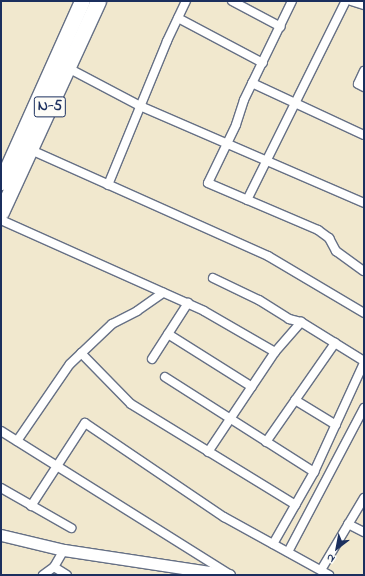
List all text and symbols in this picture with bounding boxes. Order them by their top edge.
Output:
road number: N-5 [33,94,67,120]
north arrow [317,528,357,568]
text: N [323,549,338,567]

